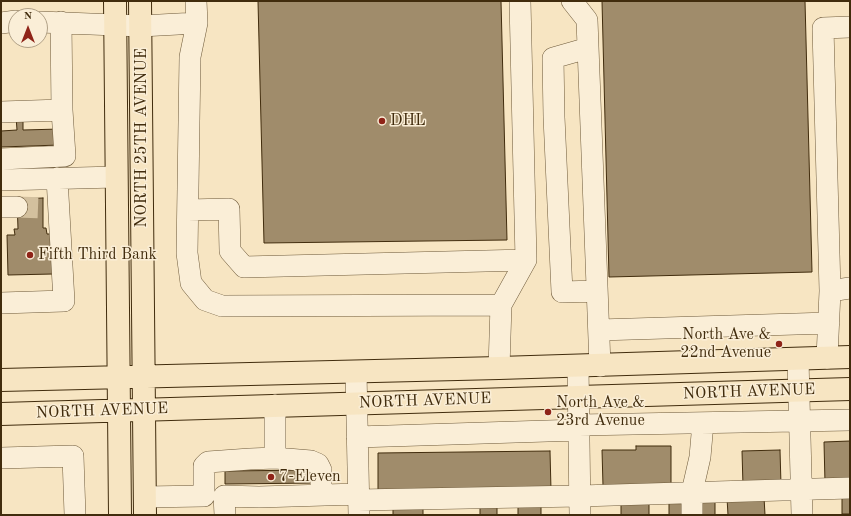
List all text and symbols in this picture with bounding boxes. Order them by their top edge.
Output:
north arrow [8,8,48,48]
text: N [24,11,32,22]
street label: NORTH 25TH AVENUE [132,48,152,228]
place label: DHL [390,111,426,131]
marker: DHL [377,116,387,126]
place label: Fifth Third Bank [38,245,157,265]
marker: Fifth Third Bank [25,250,35,260]
place label: North Ave & 22nd Avenue [680,325,771,363]
marker: North Ave & 22nd Avenue [774,339,784,349]
street label: NORTH AVENUE [683,380,815,404]
street label: NORTH AVENUE [359,389,491,413]
place label: North Ave & 23rd Avenue [556,393,645,431]
street label: NORTH AVENUE [36,399,168,423]
marker: North Ave & 23rd Avenue [543,407,553,417]
place label: 7-Eleven [279,467,341,487]
marker: 7-Eleven [266,472,276,482]

